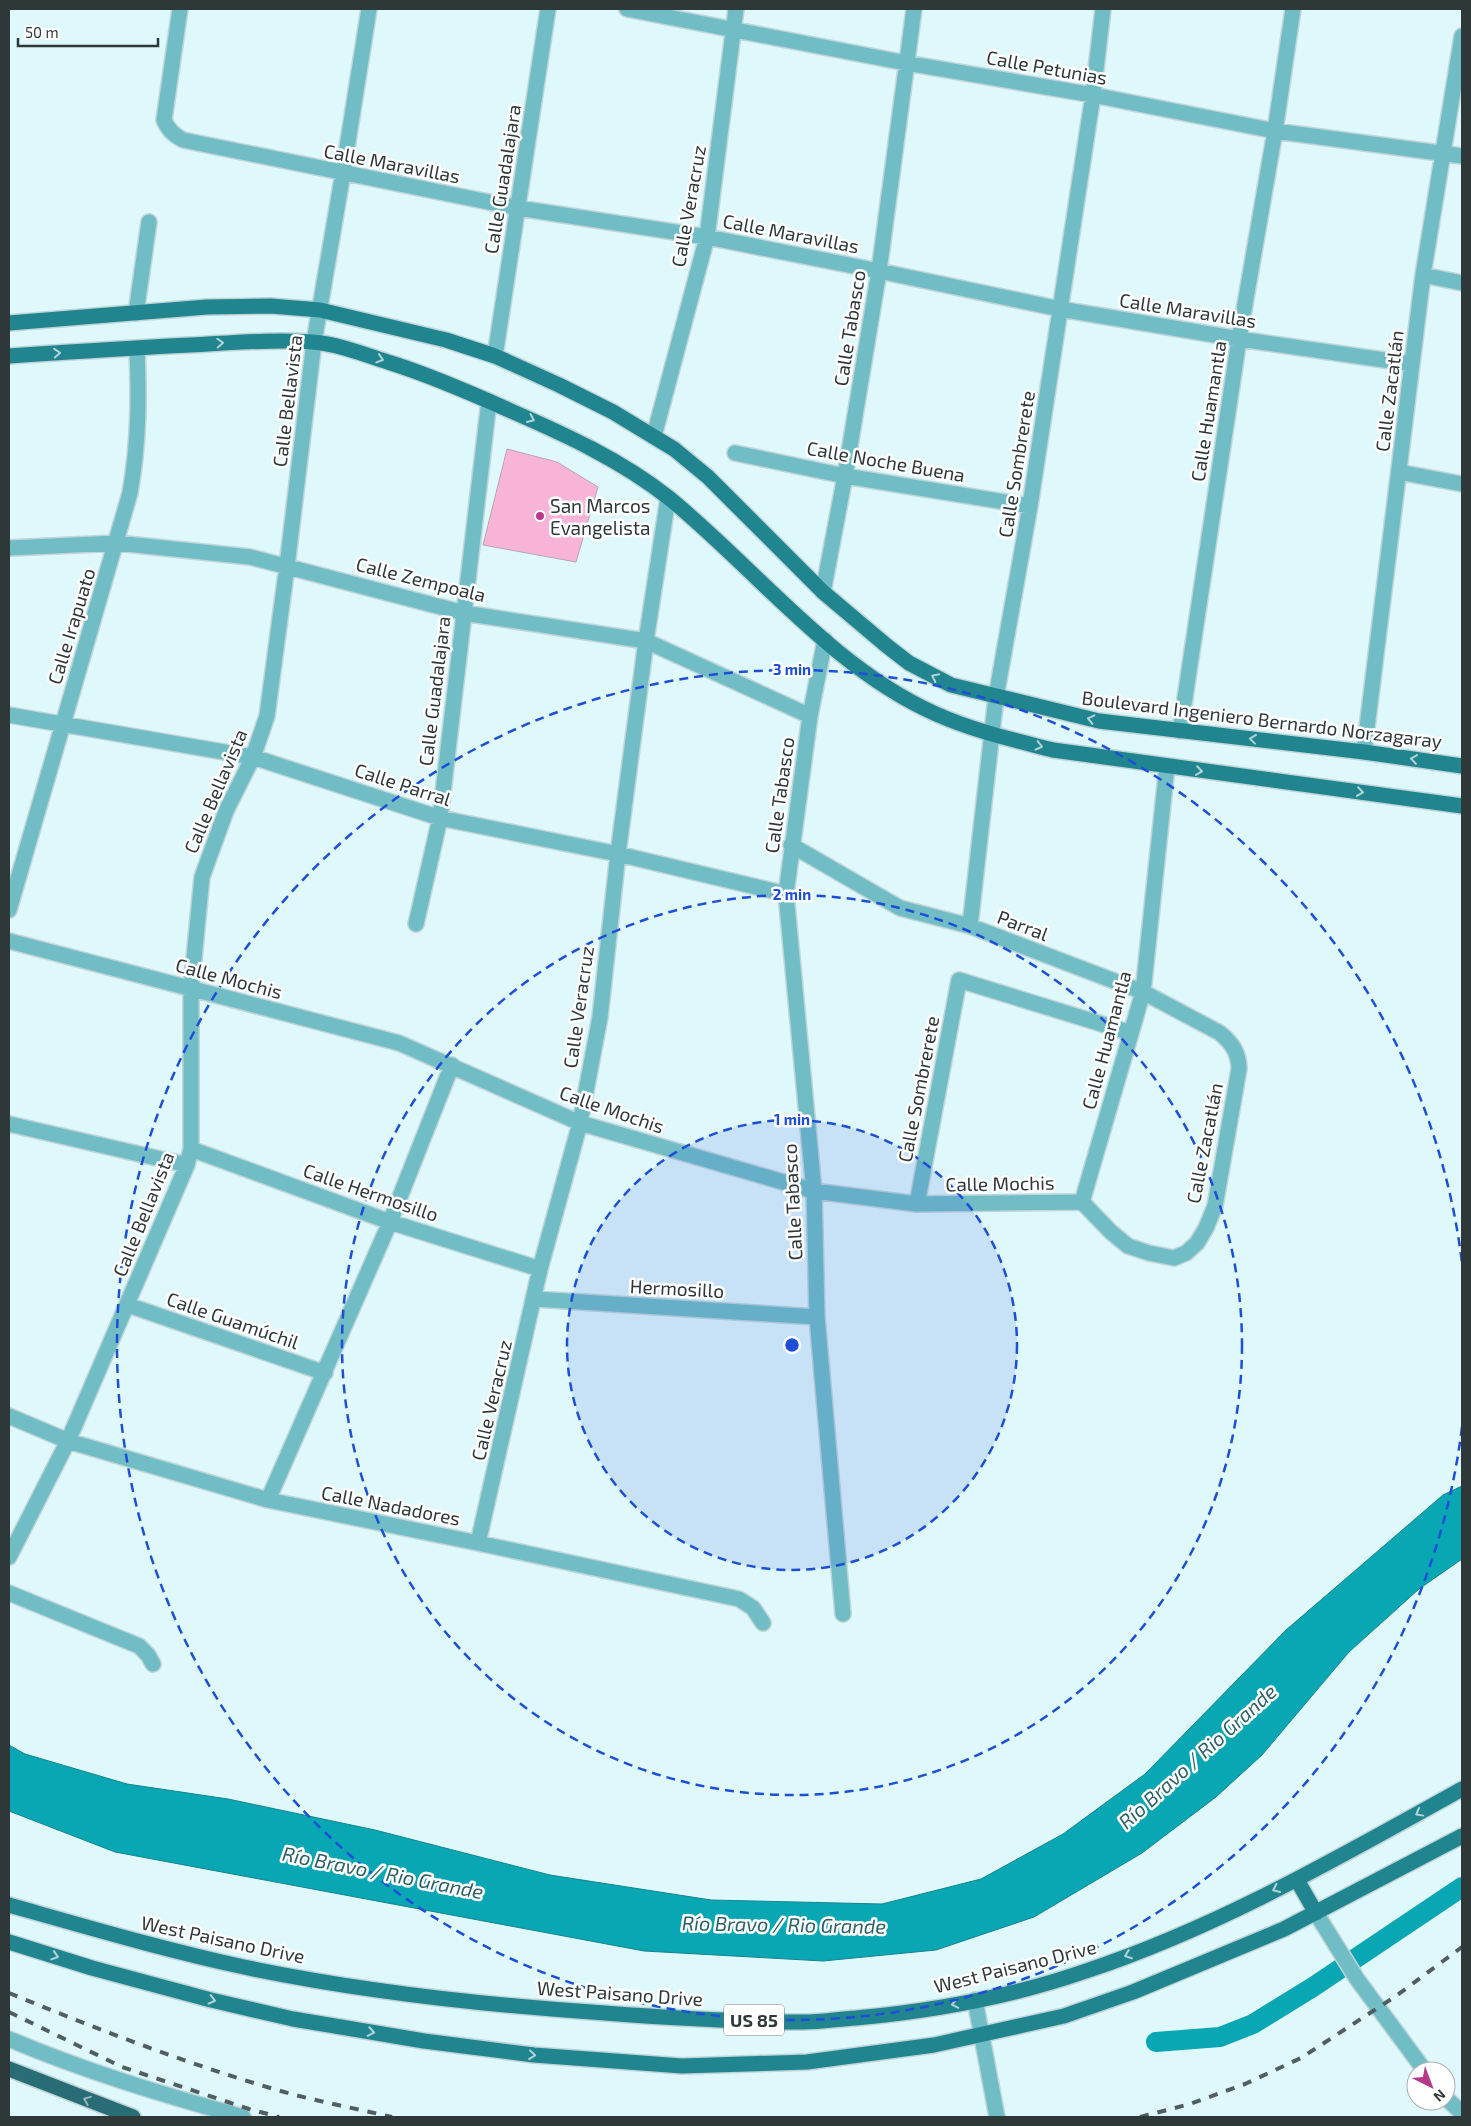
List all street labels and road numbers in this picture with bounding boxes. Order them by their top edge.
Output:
street label: Calle Petunias [985,45,1109,89]
street label: Calle Guadalajara [479,103,525,255]
street label: Calle Maravillas [322,139,462,187]
street label: Calle Veracruz [666,143,710,269]
street label: Calle Maravillas [721,209,861,257]
street label: Calle Tabasco [828,268,870,388]
street label: Calle Maravillas [1118,288,1258,332]
street label: Calle Zacatlán [1370,329,1408,453]
street label: Calle Bellavista [267,334,307,468]
street label: Calle Huamantla [1186,339,1230,483]
street label: Calle Sombrerete [993,389,1039,539]
street label: Calle Noche Buena [805,436,967,486]
street label: Calle Zempoala [354,552,488,606]
street label: Calle Irapuato [42,565,100,687]
street label: Calle Guadalajara [413,615,455,767]
street label: Boulevard Ingeniero Bernardo Norzagaray [1081,685,1443,753]
street label: Calle Bellavista [178,725,252,857]
street label: Calle Tabasco [759,735,799,855]
street label: Calle Parral [352,758,454,810]
street label: Parral [994,905,1052,945]
street label: Calle Veracruz [558,944,598,1070]
street label: Calle Mochis [173,953,285,1003]
street label: Calle Huamantla [1076,968,1136,1112]
street label: Calle Sombrerete [893,1014,943,1164]
street label: Calle Mochis [557,1080,667,1138]
street label: Calle Zacatlán [1181,1081,1227,1205]
street label: Calle Tabasco [777,1143,807,1261]
street label: Calle Bellavista [107,1148,179,1280]
street label: Calle Hermosillo [300,1158,442,1226]
street label: Calle Mochis [945,1171,1055,1195]
street label: Hermosillo [629,1274,725,1302]
street label: Calle Guamúchil [164,1287,302,1354]
street label: Calle Veracruz [466,1337,516,1463]
street label: Calle Nadadores [320,1480,462,1530]
street label: West Paisano Drive [139,1910,307,1968]
street label: West Paisano Drive [931,1935,1099,1997]
street label: West Paisano Drive [536,1976,704,2010]
road number: US 85 [724,2004,784,2036]

